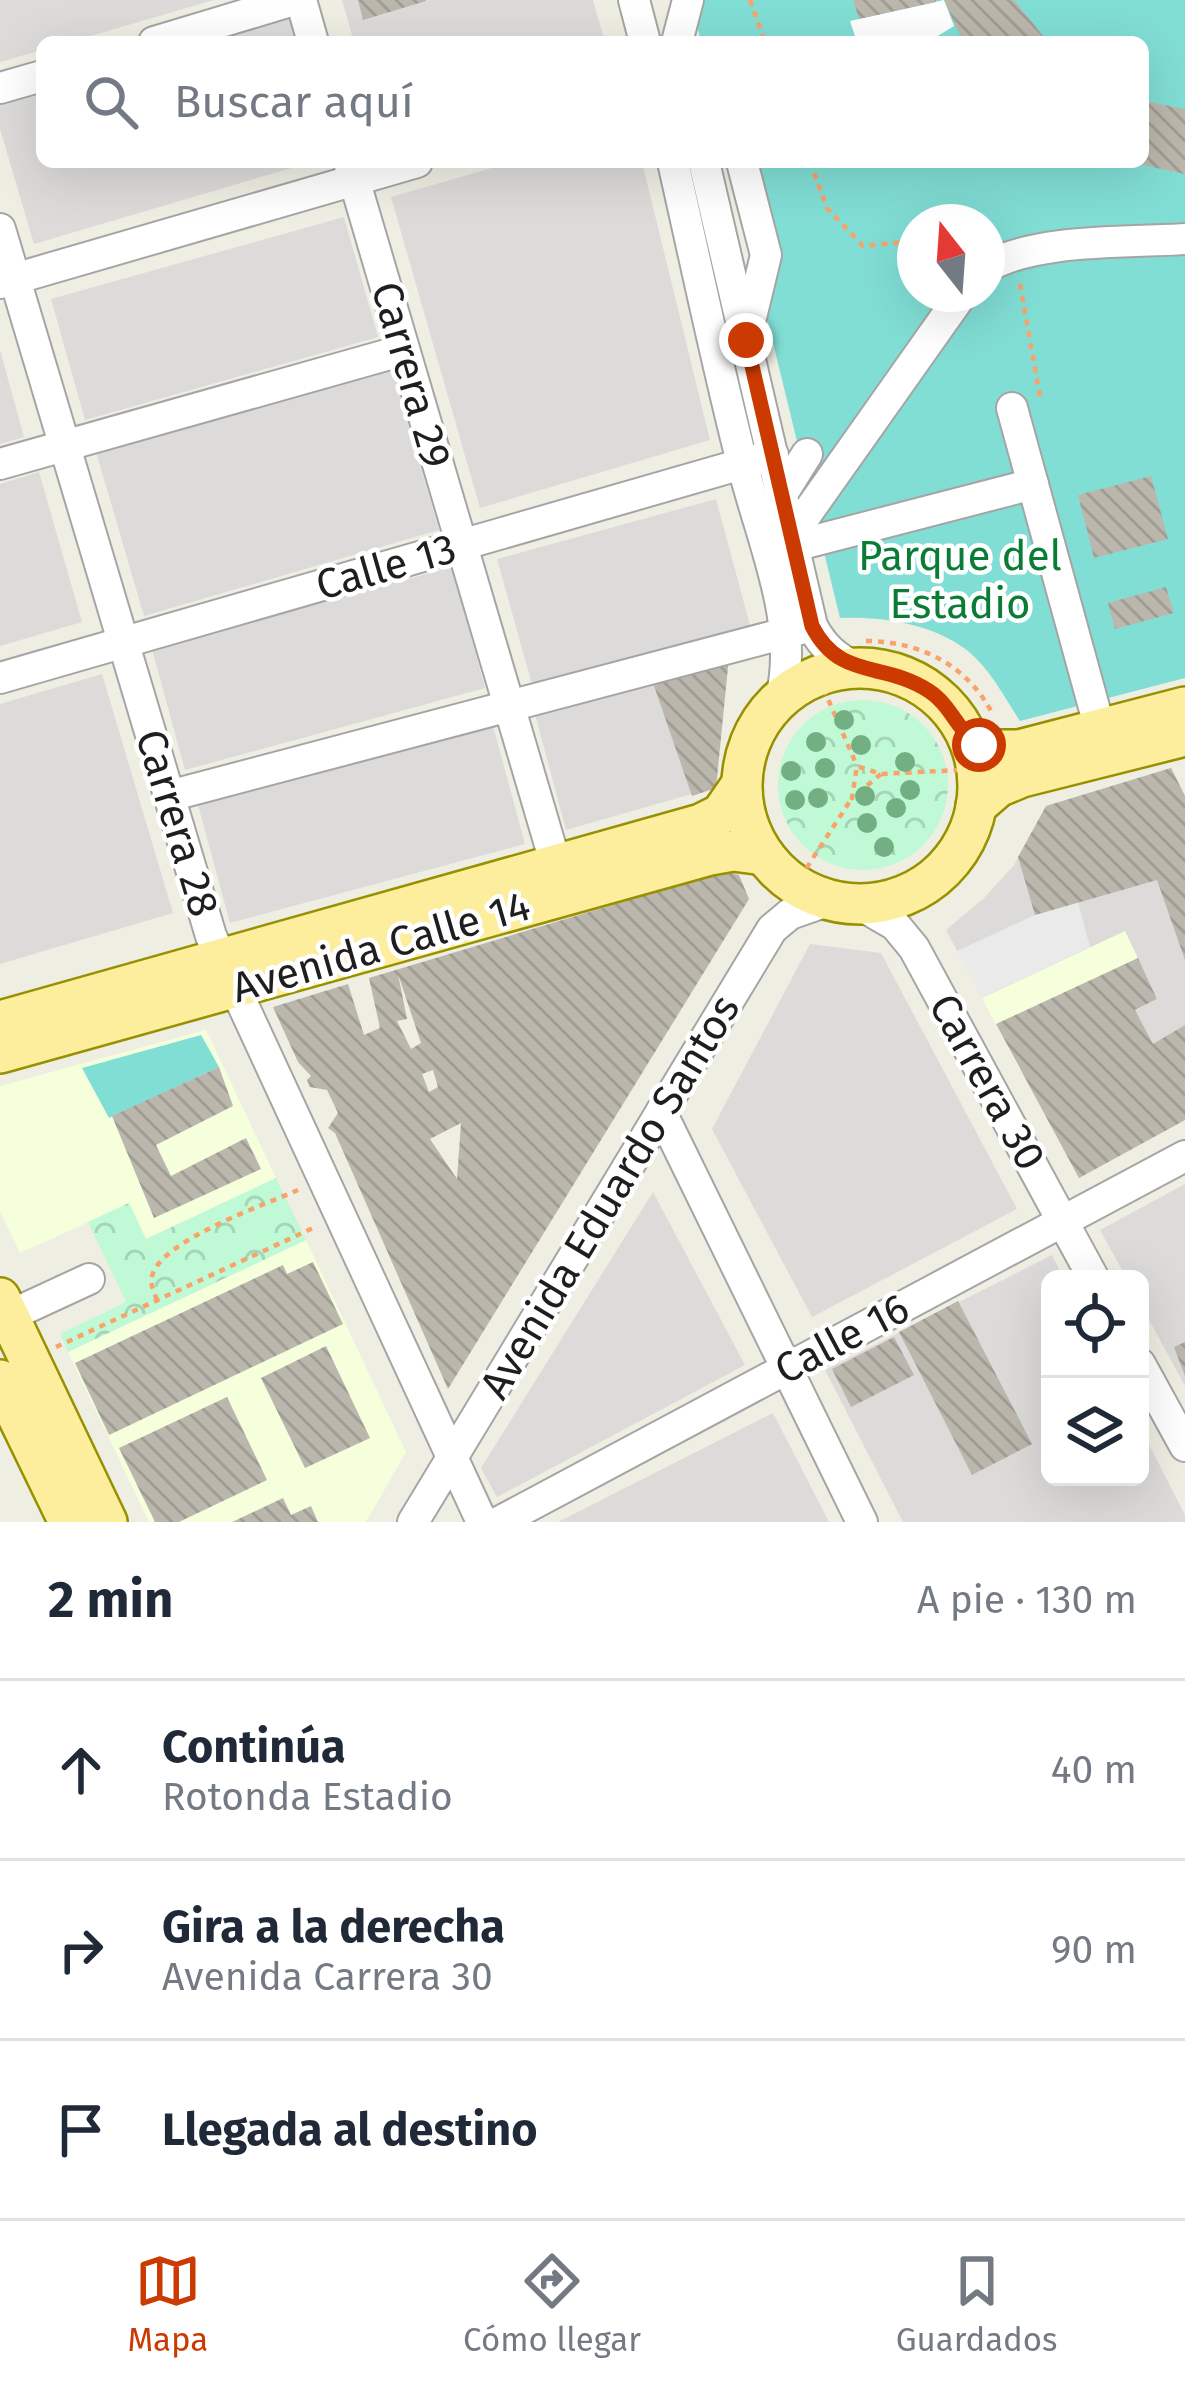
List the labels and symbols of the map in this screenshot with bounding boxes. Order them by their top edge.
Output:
north arrow [897,204,1005,312]
street label: Carrera 29 [361,276,461,474]
route end [719,313,773,367]
street label: Calle 13 [310,523,462,611]
park label: Parque del Estadio [858,531,1062,629]
route start [952,718,1006,772]
street label: Carrera 28 [125,724,229,922]
street label: Avenida Calle 14 [226,881,536,1013]
street label: Carrera 30 [918,985,1056,1179]
street label: Avenida Eduardo Santos [470,986,750,1408]
street label: Calle 16 [766,1283,918,1395]

